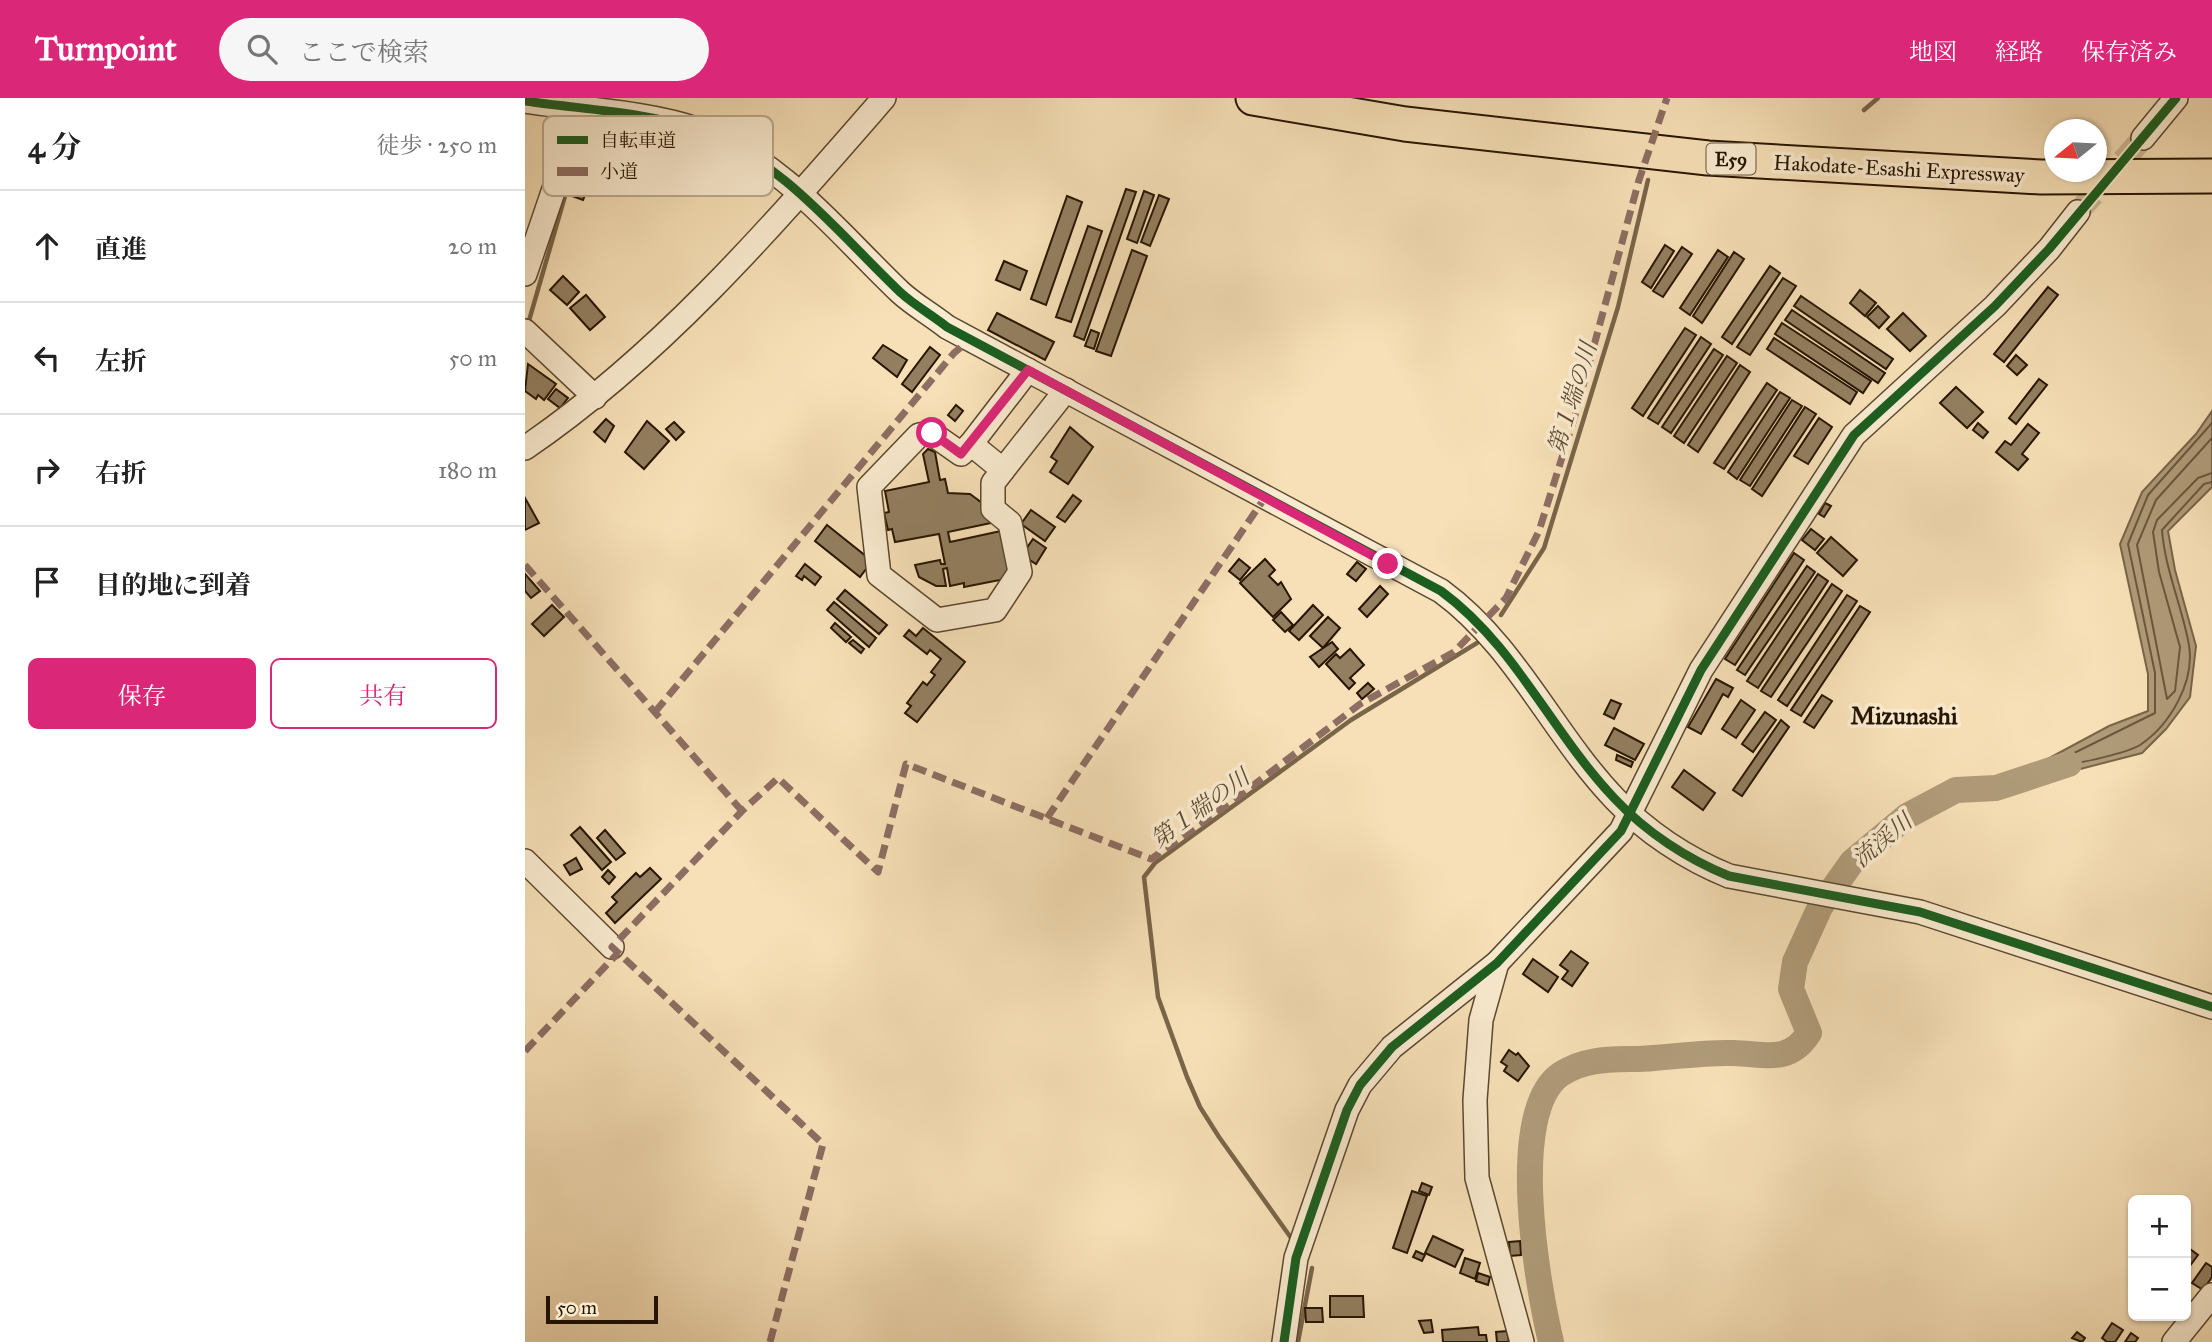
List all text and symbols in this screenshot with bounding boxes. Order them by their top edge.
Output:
search box [219,18,709,81]
text: Turnpoint [35,29,177,69]
icon: search [243,30,281,68]
text: ここで検索 [299,36,429,68]
text: 地図 [1909,37,1957,67]
text: 経路 [1995,37,2043,67]
text: 保存済み [2081,37,2177,67]
legend [543,116,773,196]
north arrow [2044,119,2107,182]
text: 4 分 [28,129,81,165]
text: 自転車道 [600,129,676,152]
text: 徒歩 · 250 m [377,131,497,159]
road number: E59 [1707,143,1755,174]
street label: Hakodate-Esashi Expressway [1773,149,2026,189]
text: 小道 [600,160,638,183]
icon: ahead [28,227,66,265]
text: 20 m [448,232,497,260]
text: 直進 [95,233,147,265]
water label: 第１端の川 [1542,336,1603,457]
icon: left [28,339,66,377]
text: 50 m [449,344,497,372]
text: 左折 [95,345,147,377]
route start [916,417,947,448]
icon: right [28,451,66,489]
text: 180 m [438,456,497,484]
text: 右折 [95,457,147,489]
route end [1372,548,1403,579]
icon: arrive [28,563,66,601]
text: 目的地に到着 [95,569,251,601]
button: 保存 [28,658,256,729]
button: 共有 [270,658,497,729]
district label: Mizunashi [1850,701,1958,731]
water label: 第１端の川 [1145,761,1257,853]
water label: 流渓川 [1847,805,1920,873]
map controls [2128,1195,2191,1321]
button: + [2128,1195,2191,1258]
button: − [2128,1258,2191,1321]
scale bar [546,1293,658,1325]
text: 50 m [557,1296,597,1319]

